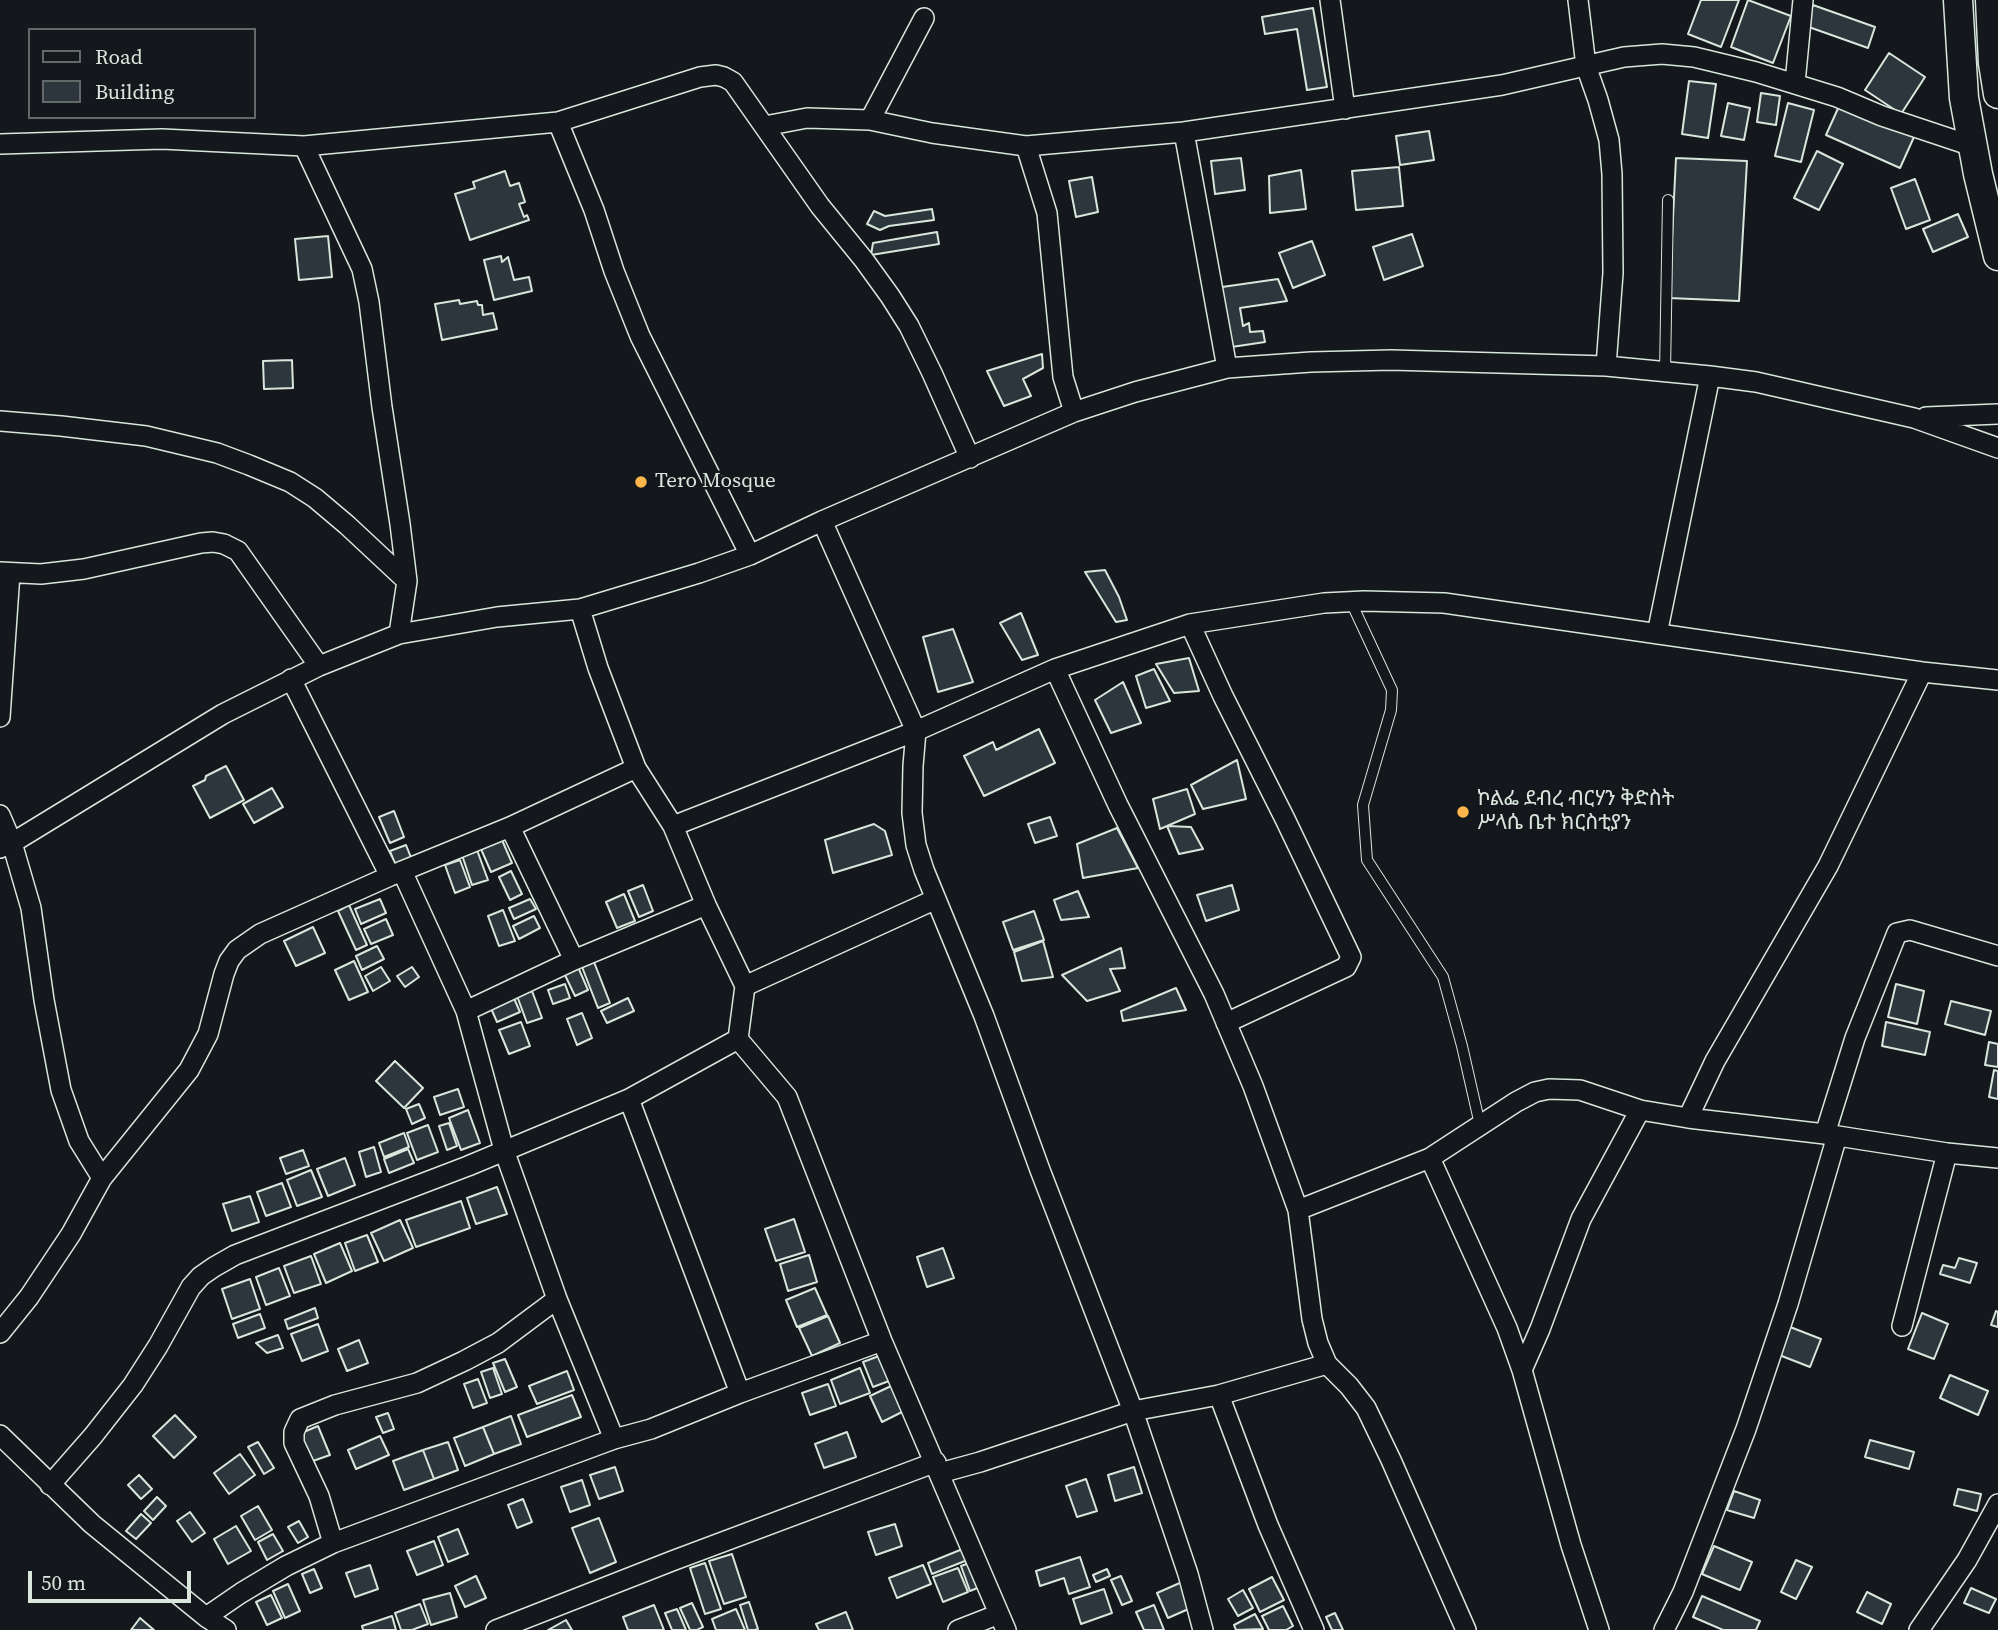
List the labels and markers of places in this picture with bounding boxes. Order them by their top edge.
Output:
place label: Tero Mosque [655,469,776,495]
marker: Tero Mosque [633,474,649,490]
place label: ኮልፌ ደብረ ብርሃን ቅድስት ሥላሴ ቤተ ክርስቲያን [1477,787,1674,837]
marker: ኮልፌ ደብረ ብርሃን ቅድስት ሥላሴ ቤተ ክርስቲያን [1455,804,1471,820]

